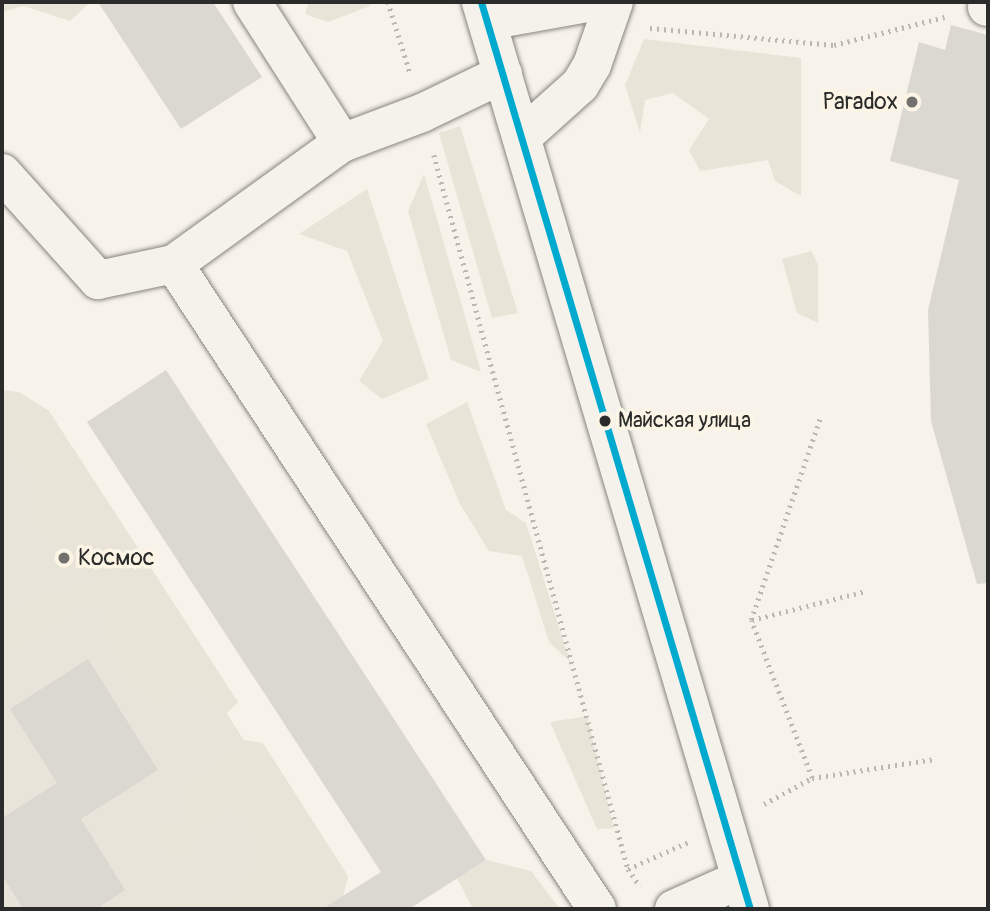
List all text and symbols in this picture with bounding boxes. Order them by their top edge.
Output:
place label: Paradox [822,88,898,116]
marker: Paradox [904,94,920,110]
place label: Майская улица [618,408,751,434]
marker: Майская улица [598,414,612,428]
place label: Космос [78,544,154,572]
marker: Космос [56,550,72,566]

